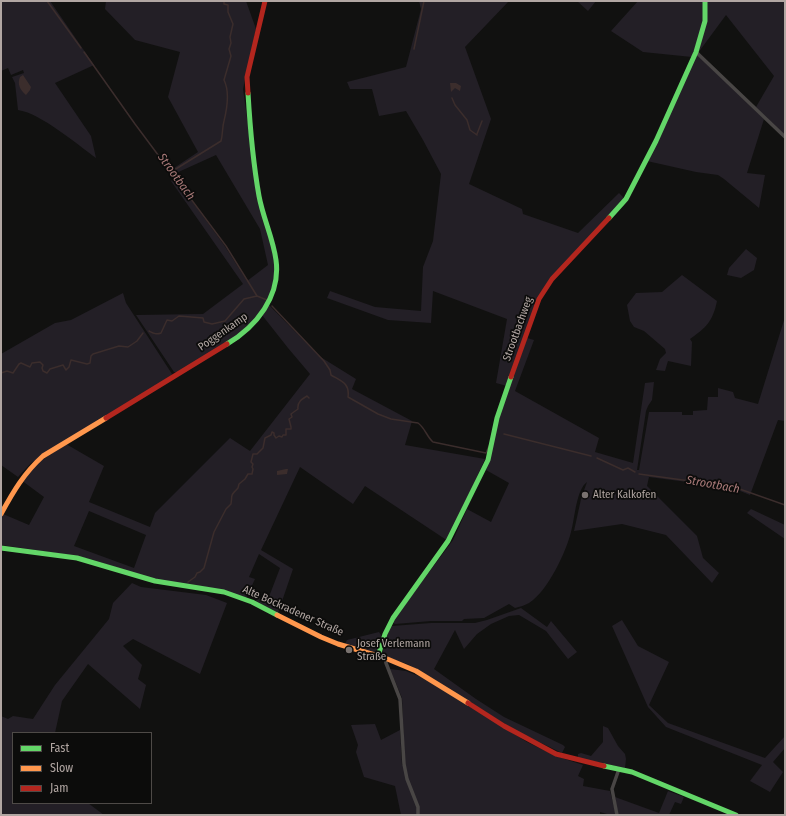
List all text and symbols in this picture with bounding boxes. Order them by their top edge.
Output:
water label: Strootbach [154,151,198,203]
street label: Strootbachweg [500,295,536,363]
street label: Poggenkamp [196,310,250,354]
water label: Strootbach [685,473,741,497]
place label: Alter Kalkofen [593,488,656,502]
marker: Alter Kalkofen [580,490,590,500]
street label: Alte Bockradener Straße [241,583,345,639]
place label: Josef Verlemann Straße [357,637,430,663]
marker: Josef Verlemann Straße [344,645,354,655]
legend [12,732,152,804]
text: Fast [50,741,69,755]
text: Slow [50,761,73,775]
text: Jam [50,781,68,795]

